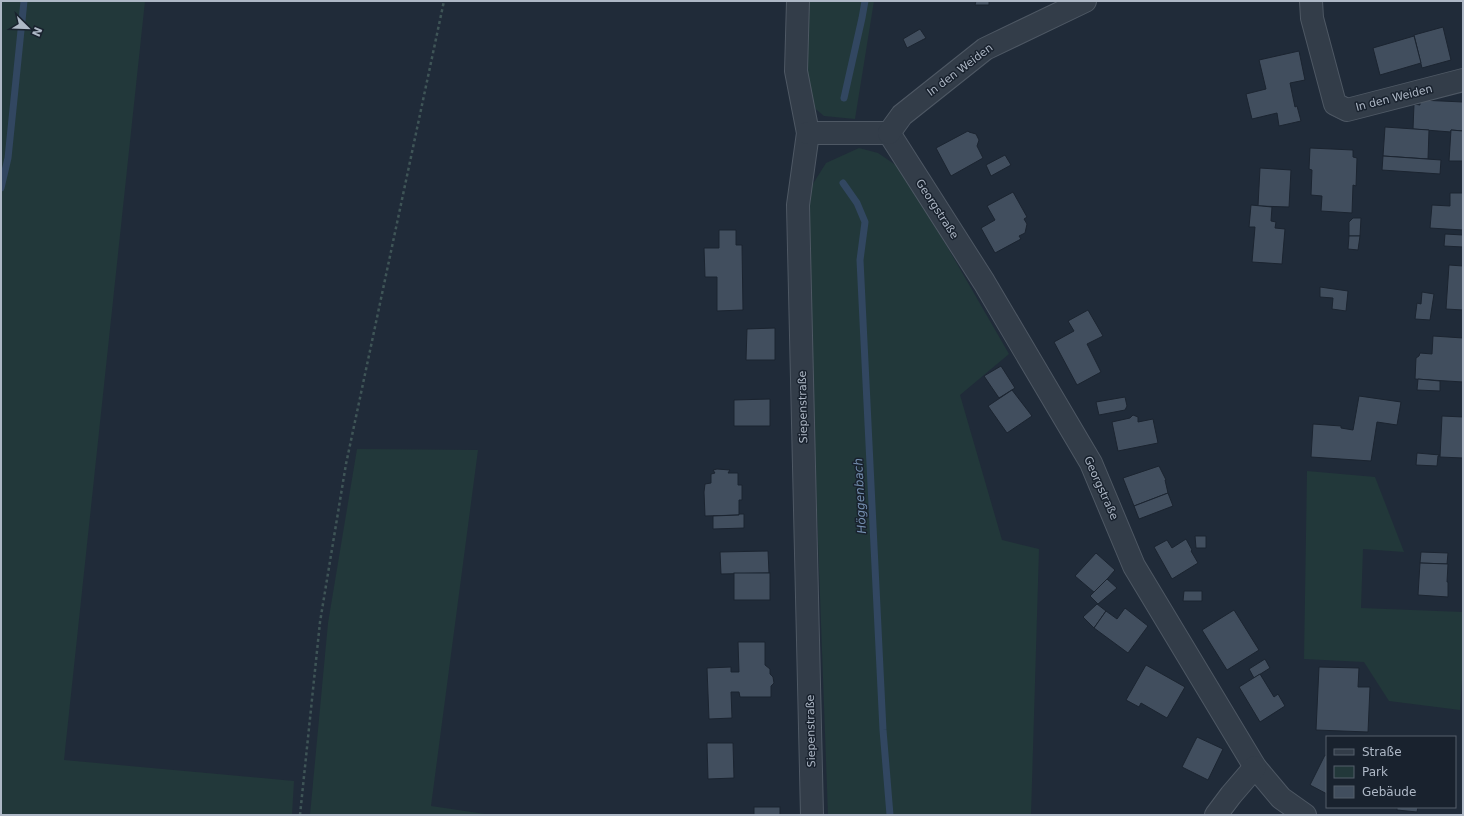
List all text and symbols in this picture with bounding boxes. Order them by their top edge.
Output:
north arrow [8,8,48,48]
text: N [29,25,45,38]
street label: In den Weiden [925,41,995,99]
street label: In den Weiden [1354,82,1434,114]
street label: Georgstraße [913,177,961,241]
street label: Siepenstraße [796,370,810,443]
street label: Georgstraße [1081,454,1121,522]
water label: Höggenbach [851,458,869,534]
street label: Siepenstraße [804,694,818,767]
legend [1326,736,1456,808]
text: Straße [1362,745,1402,759]
text: Park [1362,765,1388,779]
text: Gebäude [1362,785,1416,799]

